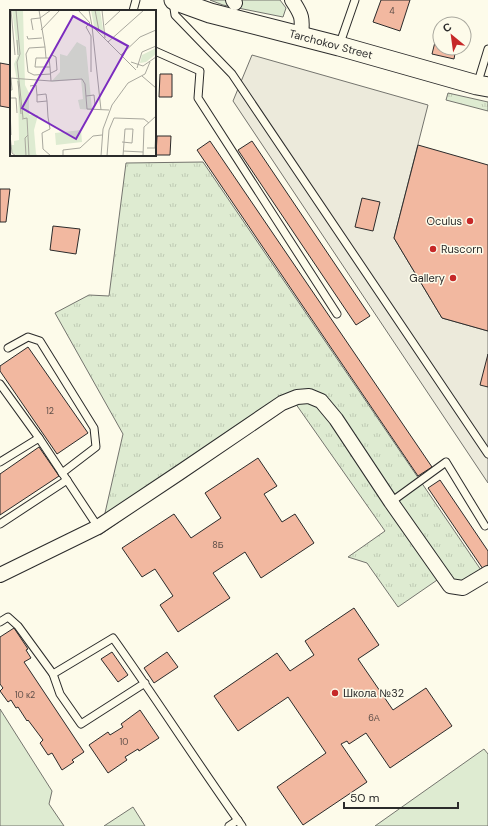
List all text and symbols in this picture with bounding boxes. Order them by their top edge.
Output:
house number: 4 [389,5,395,17]
inset map [10,10,156,156]
north arrow [432,16,472,56]
text: С [440,19,454,35]
street label: Tarchokov Street [288,26,374,62]
place label: Oculus [427,214,462,228]
marker: Oculus [465,216,475,226]
place label: Ruscorn [441,242,483,256]
marker: Ruscorn [428,244,438,254]
place label: Gallery [409,271,445,285]
marker: Gallery [448,273,458,283]
house number: 12 [46,405,54,417]
house number: 8Б [212,539,224,551]
place label: Школа №32 [343,686,404,700]
marker: Школа №32 [330,688,340,698]
house number: 10 к2 [15,689,35,701]
house number: 6А [368,712,380,724]
house number: 10 [120,736,128,748]
scale bar [344,784,458,810]
text: 50 m [350,790,379,806]

